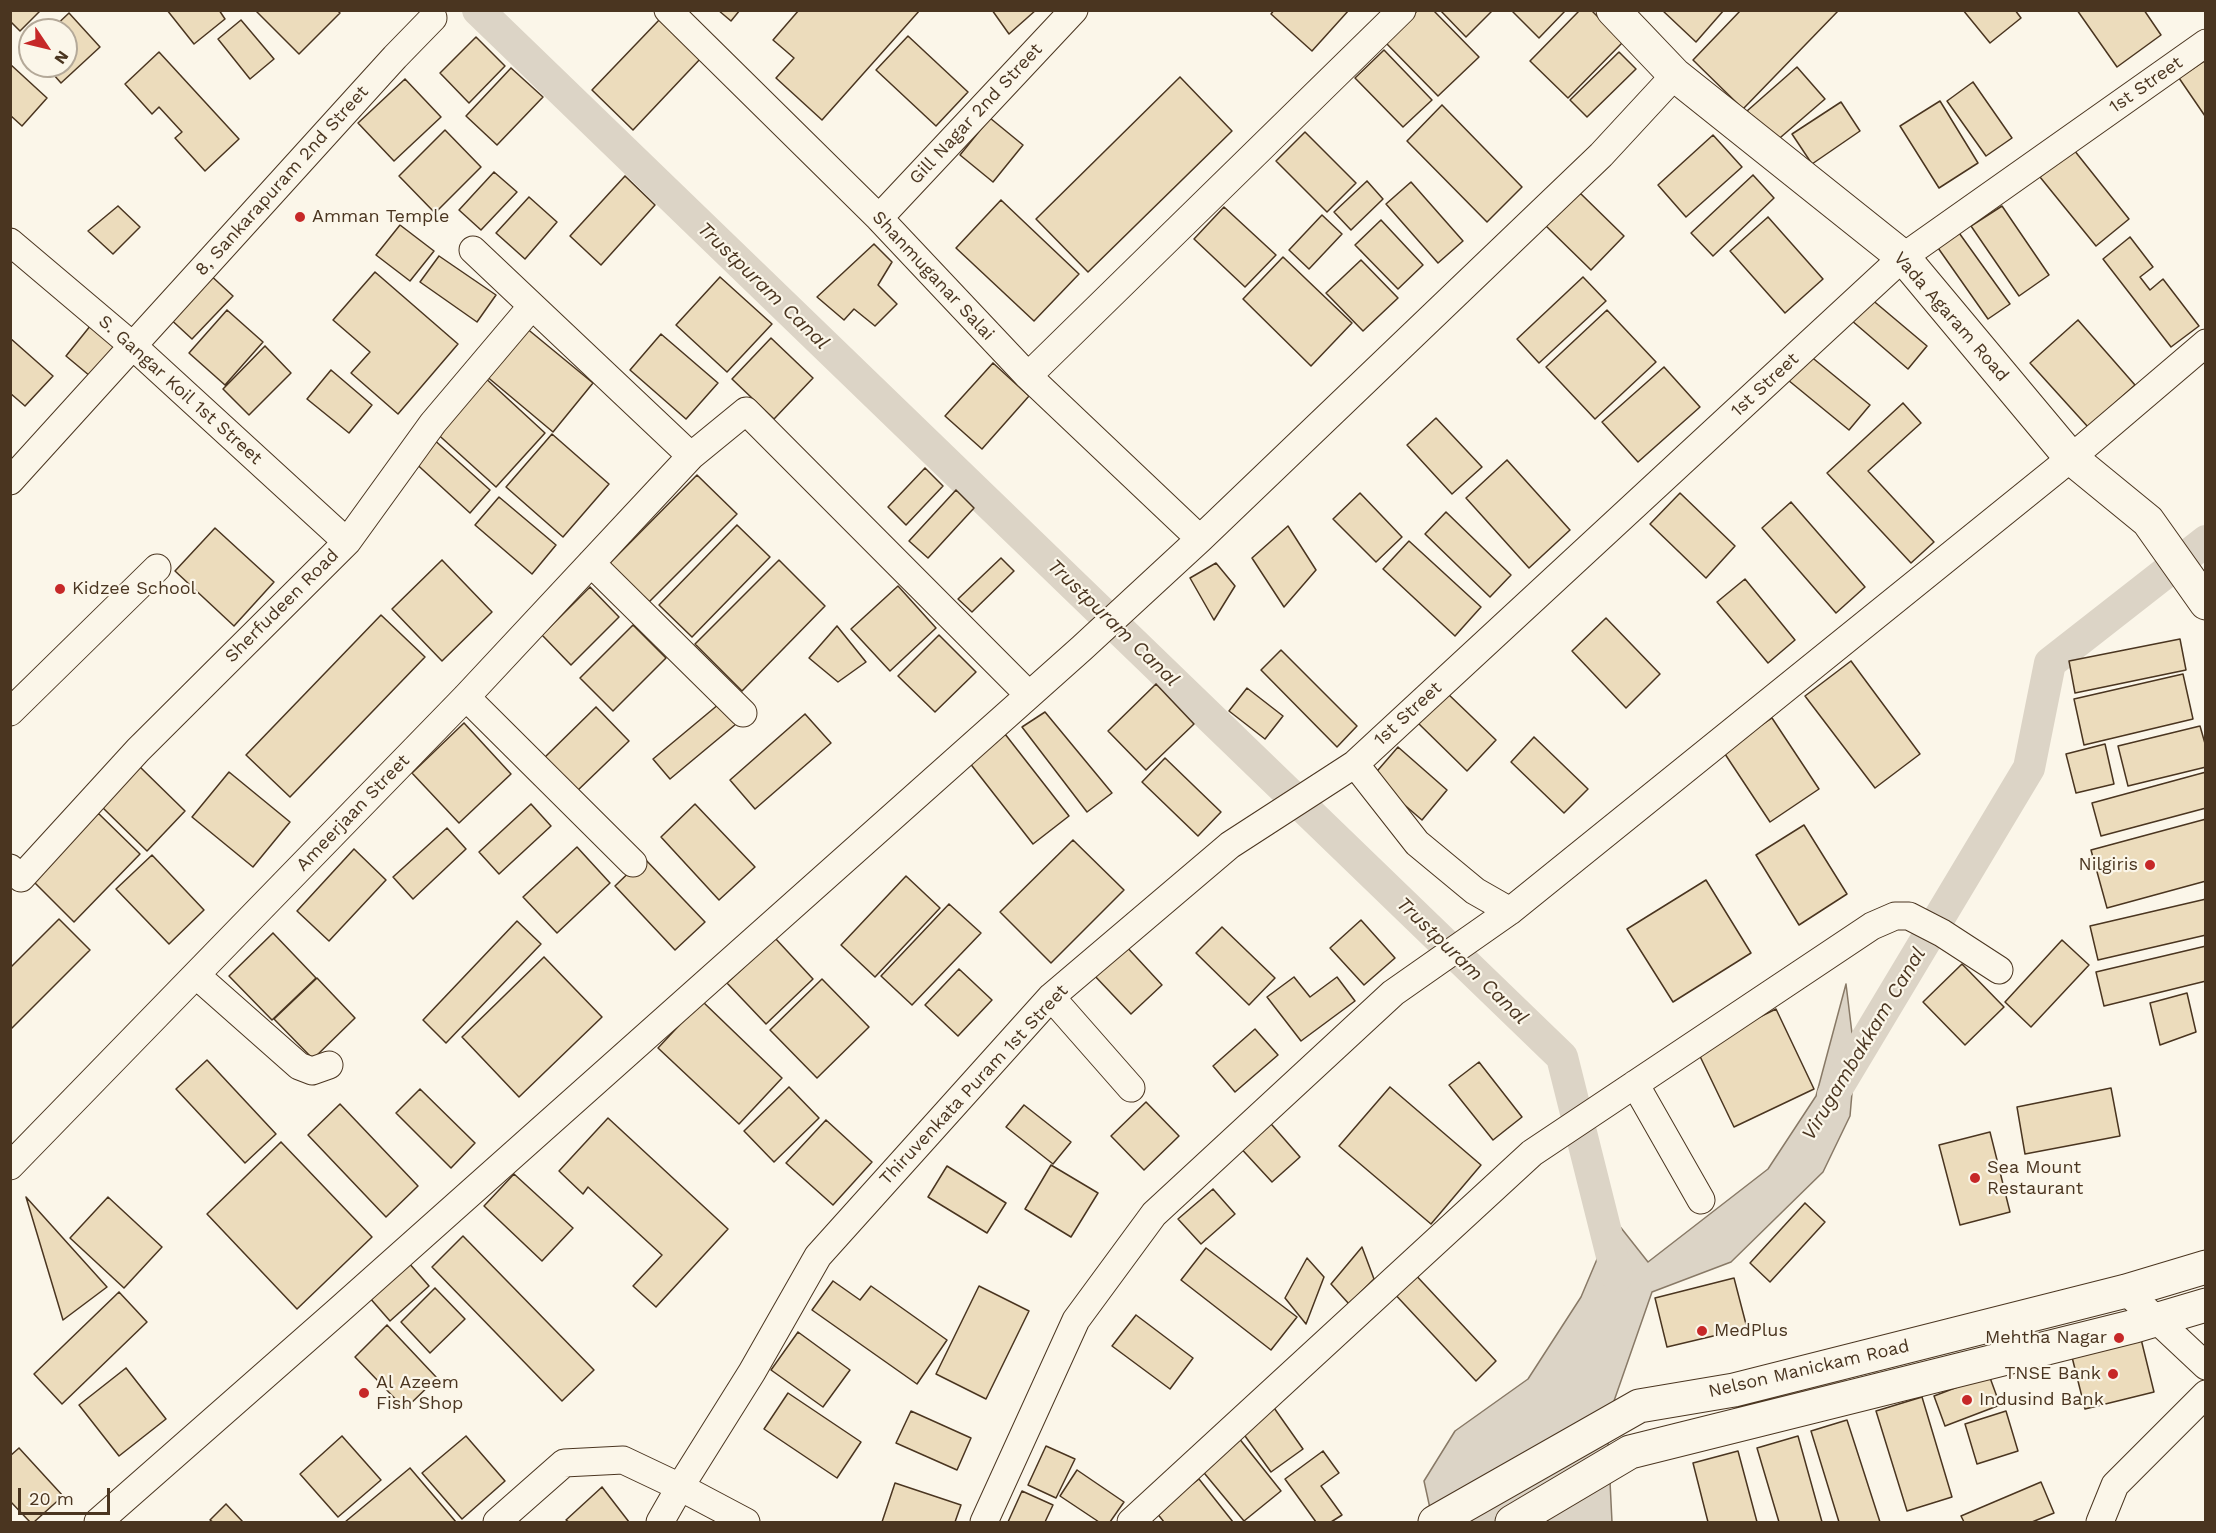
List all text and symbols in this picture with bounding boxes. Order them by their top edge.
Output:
north arrow [18,18,78,78]
street label: Gill Nagar 2nd Street [905,39,1047,189]
text: N [50,47,73,68]
street label: 1st Street [2105,52,2187,118]
street label: 8, Sankarapuram 2nd Street [191,81,373,281]
place label: Amman Temple [312,206,449,228]
street label: Shanmuganar Salai [868,207,998,345]
marker: Amman Temple [293,210,307,224]
water label: Trustpuram Canal [692,217,834,355]
street label: Vada Agaram Road [1889,248,2013,386]
street label: S. Gangar Koil 1st Street [94,311,266,469]
street label: 1st Street [1727,348,1803,422]
street label: Sherfudeen Road [221,545,343,667]
water label: Trustpuram Canal [1042,554,1184,692]
place label: Kidzee School [72,578,196,600]
marker: Kidzee School [53,582,67,596]
street label: 1st Street [1370,677,1446,751]
street label: Ameerjaan Street [292,750,414,876]
place label: Nilgiris [2079,854,2138,876]
marker: Nilgiris [2143,858,2157,872]
water label: Trustpuram Canal [1391,892,1533,1030]
water label: Virugambakkam Canal [1797,943,1931,1145]
street label: Thiruvenkata Puram 1st Street [875,980,1073,1190]
place label: Sea Mount Restaurant [1987,1157,2083,1200]
marker: Sea Mount Restaurant [1968,1171,1982,1185]
place label: MedPlus [1714,1320,1788,1342]
marker: MedPlus [1695,1324,1709,1338]
place label: Mehtha Nagar [1985,1327,2107,1349]
marker: Mehtha Nagar [2112,1331,2126,1345]
street label: Nelson Manickam Road [1706,1335,1912,1403]
place label: TNSE Bank [2004,1363,2101,1385]
marker: TNSE Bank [2106,1367,2120,1381]
place label: Al Azeem Fish Shop [376,1372,463,1414]
marker: Al Azeem Fish Shop [357,1386,371,1400]
place label: Indusind Bank [1979,1389,2104,1411]
marker: Indusind Bank [1960,1393,1974,1407]
scale bar [21,1476,112,1514]
text: 20 m [29,1488,74,1509]

